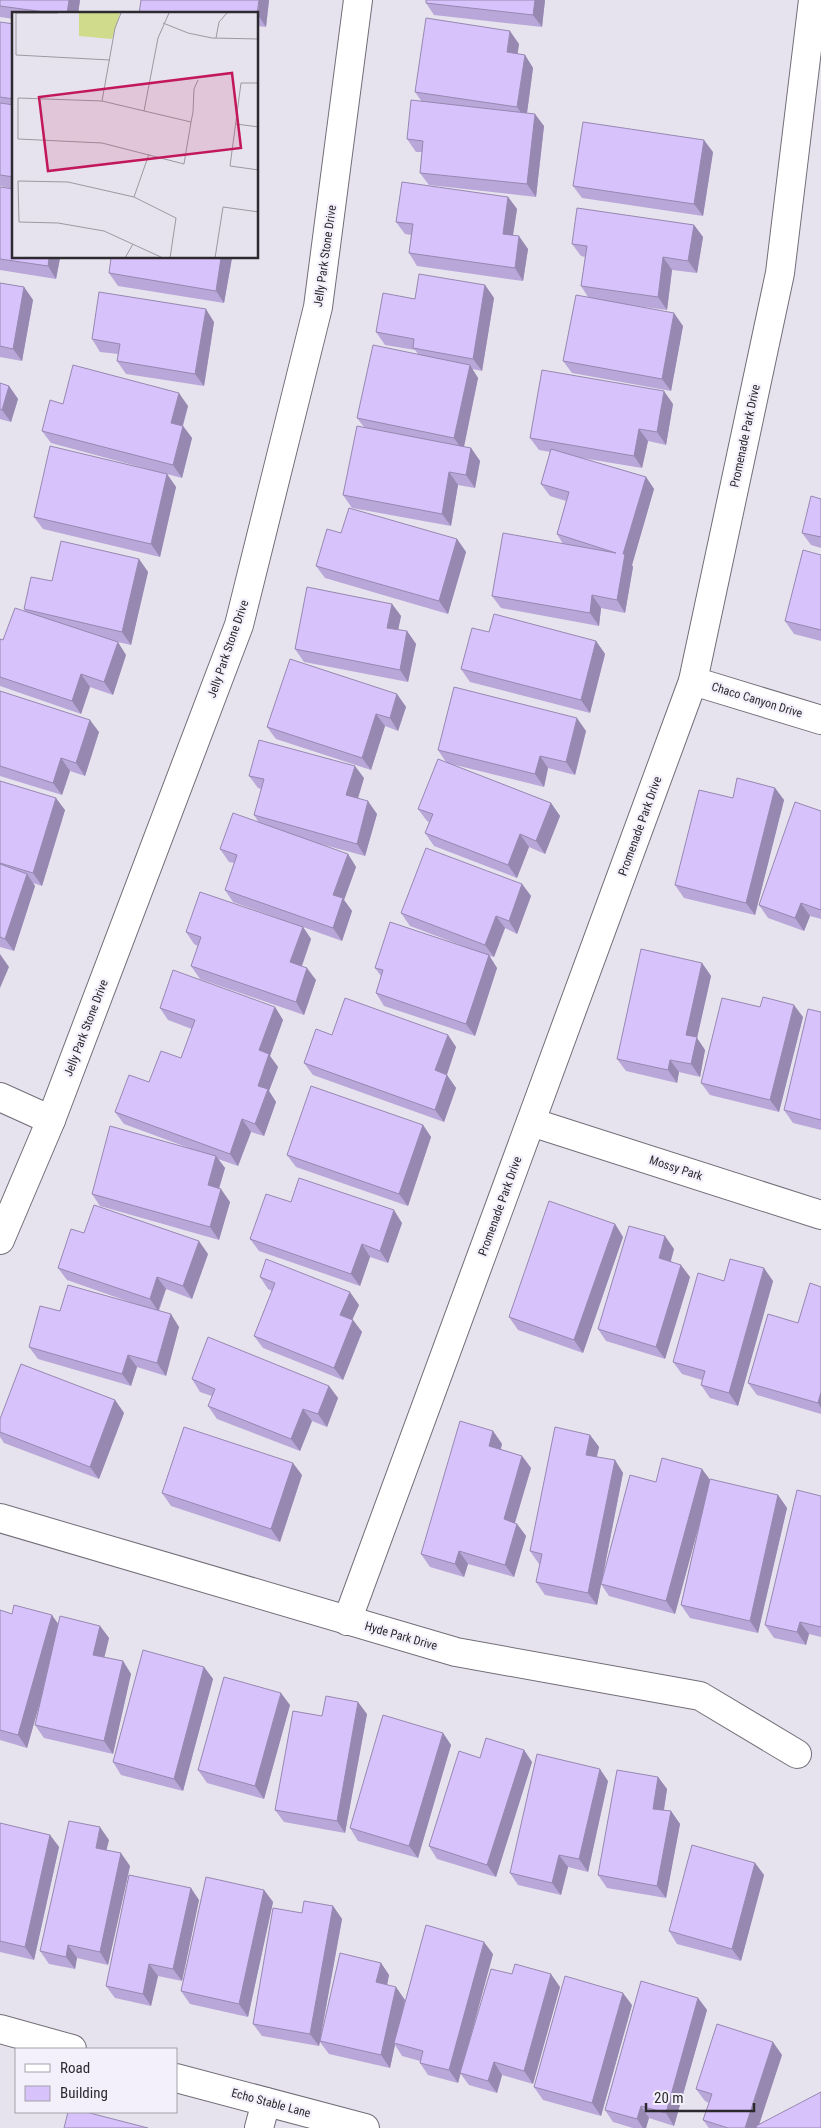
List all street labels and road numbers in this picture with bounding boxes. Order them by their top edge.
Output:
street label: Jelly Park Stone Drive [311,204,339,308]
street label: Promenade Park Drive [727,383,763,489]
street label: Jelly Park Stone Drive [205,598,251,700]
street label: Chaco Canyon Drive [710,679,805,721]
street label: Promenade Park Drive [615,774,665,878]
street label: Jelly Park Stone Drive [61,977,111,1078]
street label: Mossy Park [648,1153,705,1183]
street label: Promenade Park Drive [475,1154,525,1258]
street label: Hyde Park Drive [363,1619,439,1653]
street label: Echo Stable Lane [230,2086,313,2120]

